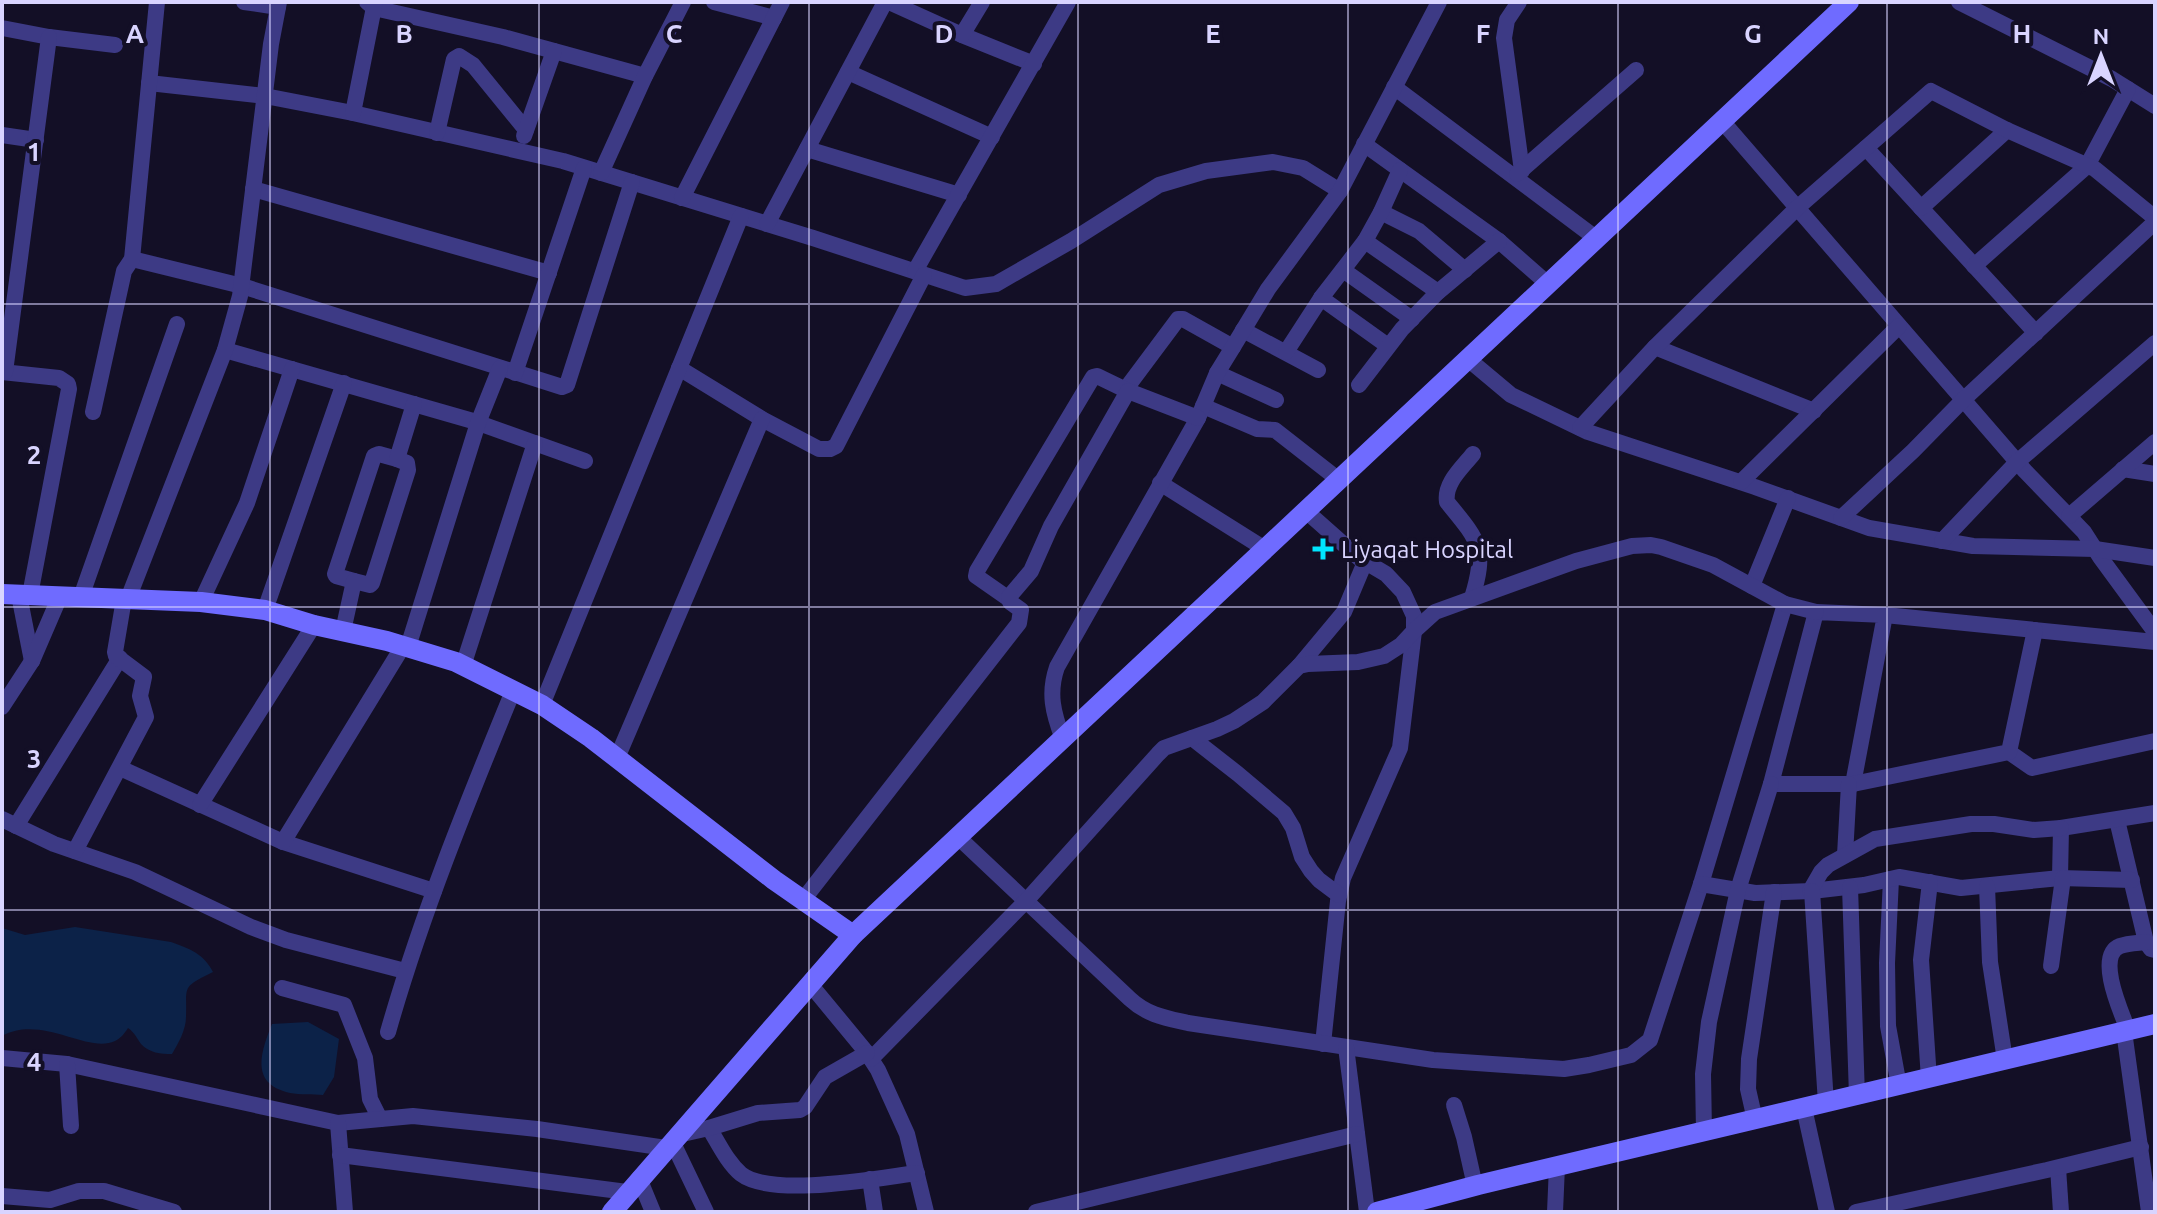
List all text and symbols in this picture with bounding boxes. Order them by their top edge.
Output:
north arrow [2061,16,2141,96]
text: A [126,19,145,48]
text: B [395,19,413,48]
text: C [666,19,683,48]
text: D [935,19,953,48]
text: E [1205,19,1221,48]
text: F [1476,19,1490,48]
text: G [1744,19,1762,48]
text: H [2013,19,2031,48]
text: N [2093,23,2109,48]
text: 1 [27,137,41,166]
text: 2 [27,440,41,469]
place label: Liyaqat Hospital [1341,536,1513,563]
marker: Liyaqat Hospital [1312,538,1334,560]
text: 3 [27,744,41,773]
text: 4 [27,1047,41,1076]

